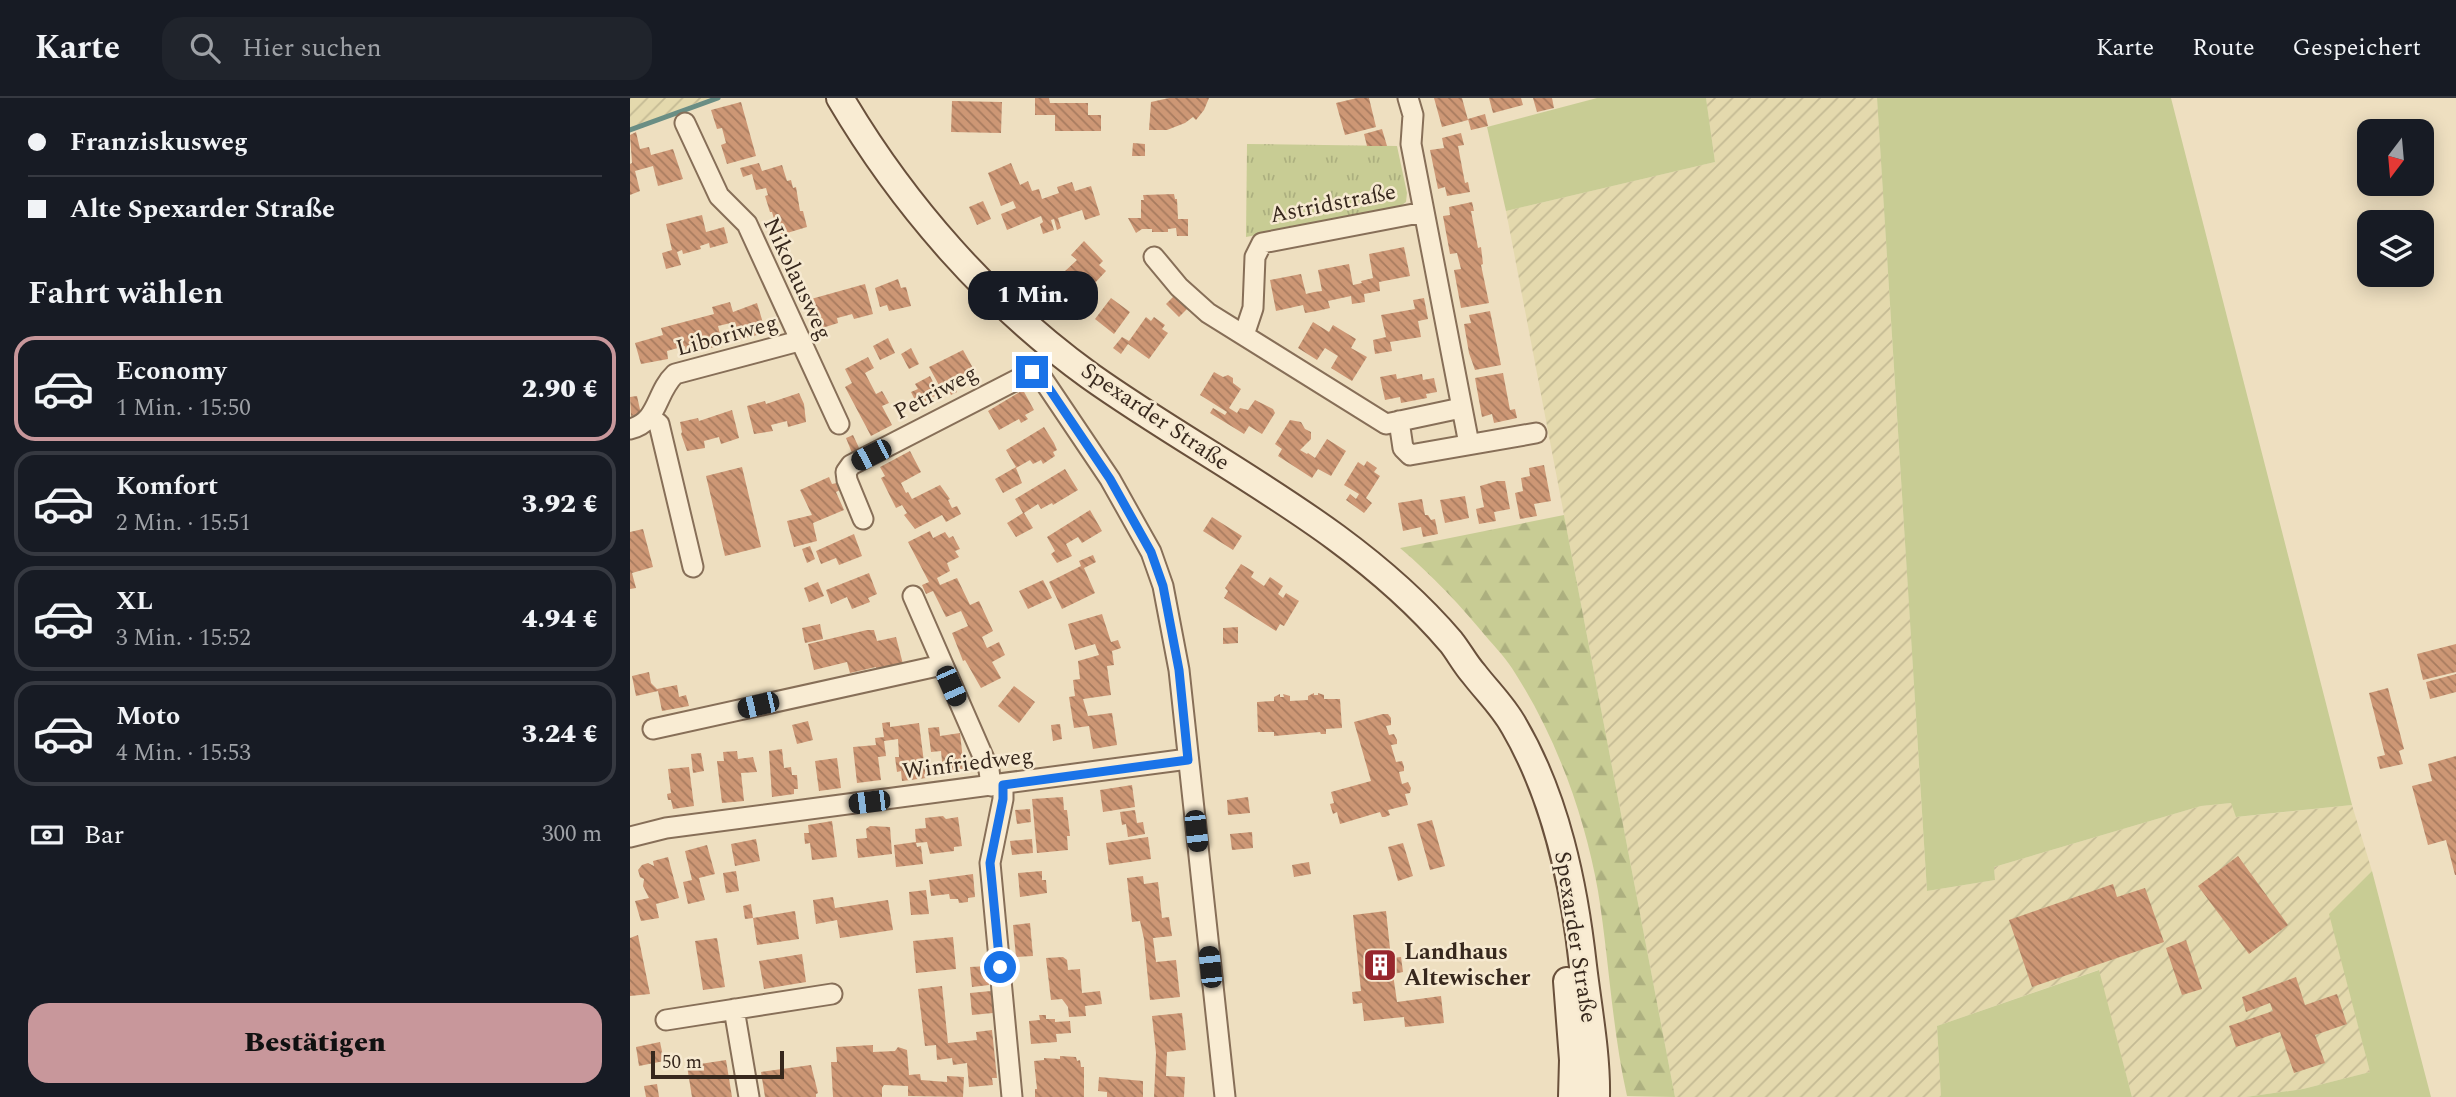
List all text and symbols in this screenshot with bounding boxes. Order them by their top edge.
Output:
search box [162,17,652,80]
text: Karte [35,23,120,73]
text: Hier suchen [242,28,382,68]
icon: search [186,29,224,67]
text: Karte [2096,30,2154,66]
text: Route [2192,30,2255,66]
text: Gespeichert [2293,30,2421,66]
north arrow [2357,119,2434,196]
map controls [2357,119,2434,287]
text: Franziskusweg [70,122,248,162]
street label: Astridstraße [1267,175,1399,233]
text: Alte Spexarder Straße [70,189,335,229]
button: layers [2357,210,2434,287]
street label: Nikolausweg [753,212,841,346]
text: Fahrt wählen [28,269,223,318]
callout: 1 Min. [967,271,1097,320]
text: 1 Min. [997,278,1069,313]
street label: Liboriweg [672,306,782,366]
text: Economy [116,351,226,391]
street label: Spexarder Straße [1073,354,1237,480]
street label: Petriweg [888,356,984,430]
route end [1016,356,1048,388]
icon: car [32,357,95,420]
text: 2.90 € [522,369,598,409]
text: 1 Min. · 15:50 [116,391,251,426]
car [848,436,895,474]
text: Komfort [116,466,218,506]
icon: car [32,472,95,535]
text: 3.92 € [522,484,598,524]
text: 2 Min. · 15:51 [116,506,251,541]
text: XL [116,581,153,621]
icon: car [32,587,95,650]
text: 4.94 € [522,599,598,639]
text: 3 Min. · 15:52 [116,621,251,656]
car [933,663,970,709]
car [736,690,781,720]
text: Moto [116,696,180,736]
icon: car [32,702,95,765]
text: 3.24 € [522,714,598,754]
text: 4 Min. · 15:53 [116,736,251,771]
street label: Winfriedweg [900,739,1036,789]
car [847,789,892,815]
car [1184,809,1209,853]
text: Bar [84,815,124,855]
icon: cash [28,816,66,854]
text: 300 m [542,817,602,852]
street label: Spexarder Straße [1544,849,1606,1025]
place label: Landhaus Altewischer [1404,935,1531,996]
car [1198,945,1223,989]
building icon: Landhaus Altewischer [1361,946,1399,984]
route start [984,951,1016,983]
button: Bestätigen [28,1003,602,1083]
scale bar [651,1048,784,1080]
text: 50 m [662,1048,702,1077]

